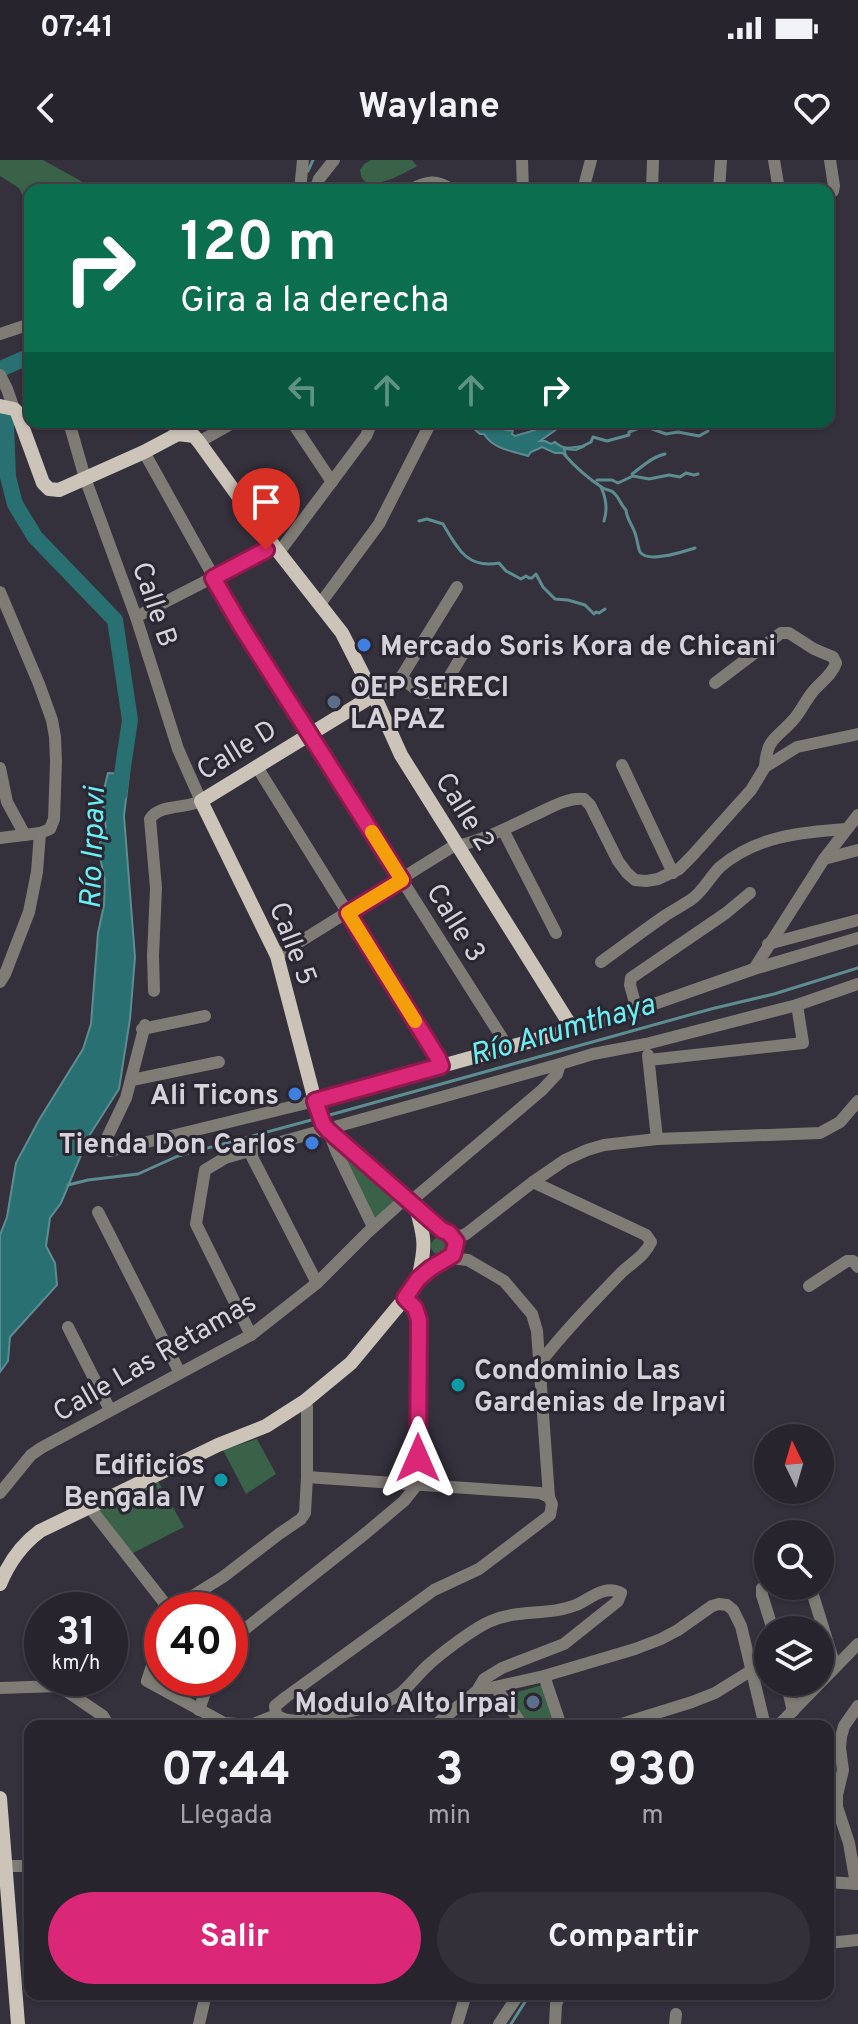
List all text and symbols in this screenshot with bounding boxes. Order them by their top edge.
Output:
text: 07:41 [40,10,114,47]
text: Waylane [358,85,500,131]
icon: back [24,86,68,130]
icon: heart [790,86,834,130]
text: 120 m [180,210,337,280]
icon: right [48,216,152,320]
text: Gira a la derecha [180,279,449,325]
icon: left [281,368,325,412]
icon: ahead [365,368,409,412]
icon: ahead [449,368,493,412]
icon: right [533,368,577,412]
pin [232,468,300,550]
icon: arrive [244,480,288,524]
street label: Calle B [122,558,184,652]
place label: Mercado Soris Kora de Chicani [380,630,776,666]
marker: Mercado Soris Kora de Chicani [355,636,373,654]
place label: OEP SERECI LA PAZ [350,671,509,739]
marker: OEP SERECI LA PAZ [325,693,343,711]
street label: Calle D [191,713,285,790]
street label: Calle 2 [425,766,502,859]
water label: Río Irpavi [74,785,115,910]
street label: Calle 3 [416,878,493,970]
street label: Calle 5 [259,897,324,991]
water label: Río Arumthaya [466,987,660,1075]
place label: Ali Ticons [150,1079,279,1115]
marker: Ali Ticons [286,1085,304,1103]
place label: Tienda Don Carlos [59,1128,296,1164]
marker: Tienda Don Carlos [303,1134,321,1152]
street label: Calle Las Retamas [47,1286,264,1431]
place label: Condominio Las Gardenias de Irpavi [474,1354,726,1422]
marker: Condominio Las Gardenias de Irpavi [449,1376,467,1394]
position arrow [376,1416,460,1500]
north arrow [754,1424,834,1504]
map controls [754,1424,834,1696]
place label: Edificios Bengala IV [64,1449,205,1517]
marker: Edificios Bengala IV [212,1471,230,1489]
button: search [754,1520,834,1600]
speed limit sign: 40 [144,1592,248,1696]
text: 31 [56,1609,96,1659]
button: layers [754,1616,834,1696]
text: km/h [52,1651,100,1677]
place label: Modulo Alto Irpai [294,1687,517,1723]
marker: Modulo Alto Irpai [524,1693,542,1711]
text: 07:44 [161,1742,291,1802]
text: 3 [435,1742,464,1802]
text: 930 [608,1742,697,1802]
text: Llegada [179,1800,272,1833]
text: min [428,1800,471,1833]
text: m [641,1800,664,1833]
button: Salir [48,1892,421,1984]
button: Compartir [437,1892,810,1984]

